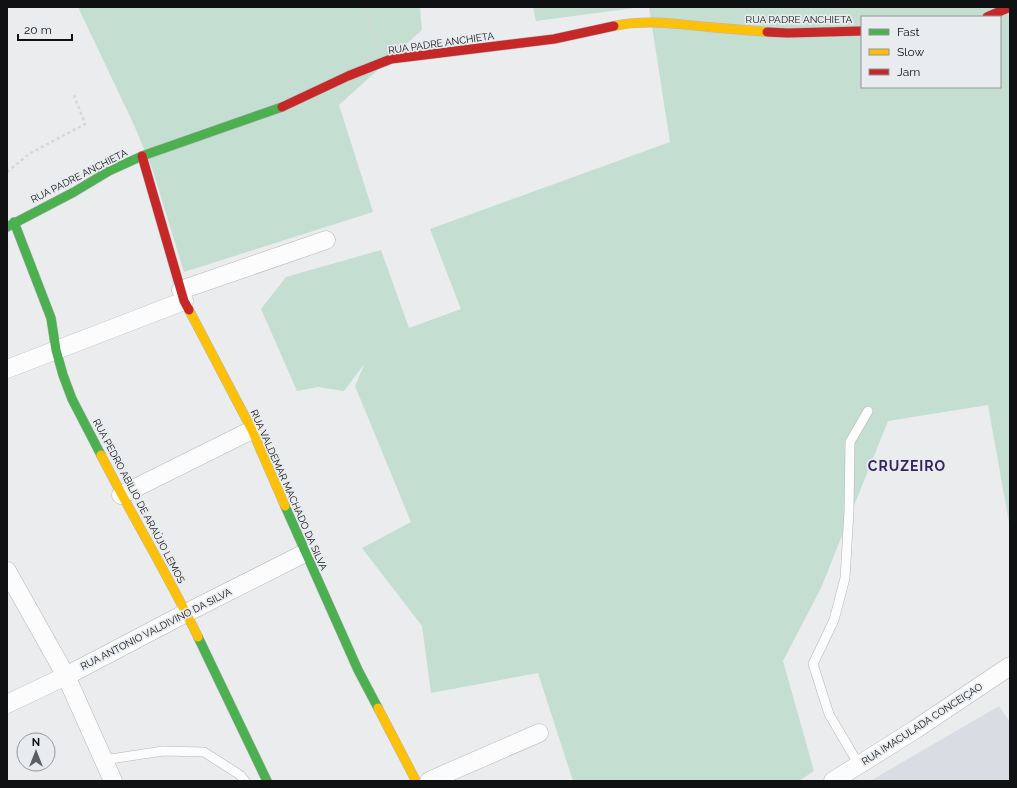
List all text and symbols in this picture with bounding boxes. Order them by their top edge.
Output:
street label: RUA PADRE ANCHIETA [746,14,853,25]
scale bar [18,16,72,42]
legend [861,16,1001,88]
text: 20 m [24,23,52,37]
text: Fast [897,25,920,39]
street label: RUA PADRE ANCHIETA [387,30,495,56]
text: Slow [897,45,924,59]
text: Jam [897,65,920,79]
street label: RUA PADRE ANCHIETA [29,147,129,205]
street label: RUA VALDEMAR MACHADO DA SILVA [248,408,330,572]
street label: RUA PEDRO ABILIO DE ARAÚJO LEMOS [91,417,187,585]
district label: CRUZEIRO [868,458,946,474]
street label: RUA ANTONIO VALDIVINO DA SILVA [79,586,234,672]
street label: RUA IMACULADA CONCEIÇAO [860,681,985,767]
north arrow [16,732,56,772]
text: N [32,736,40,749]

